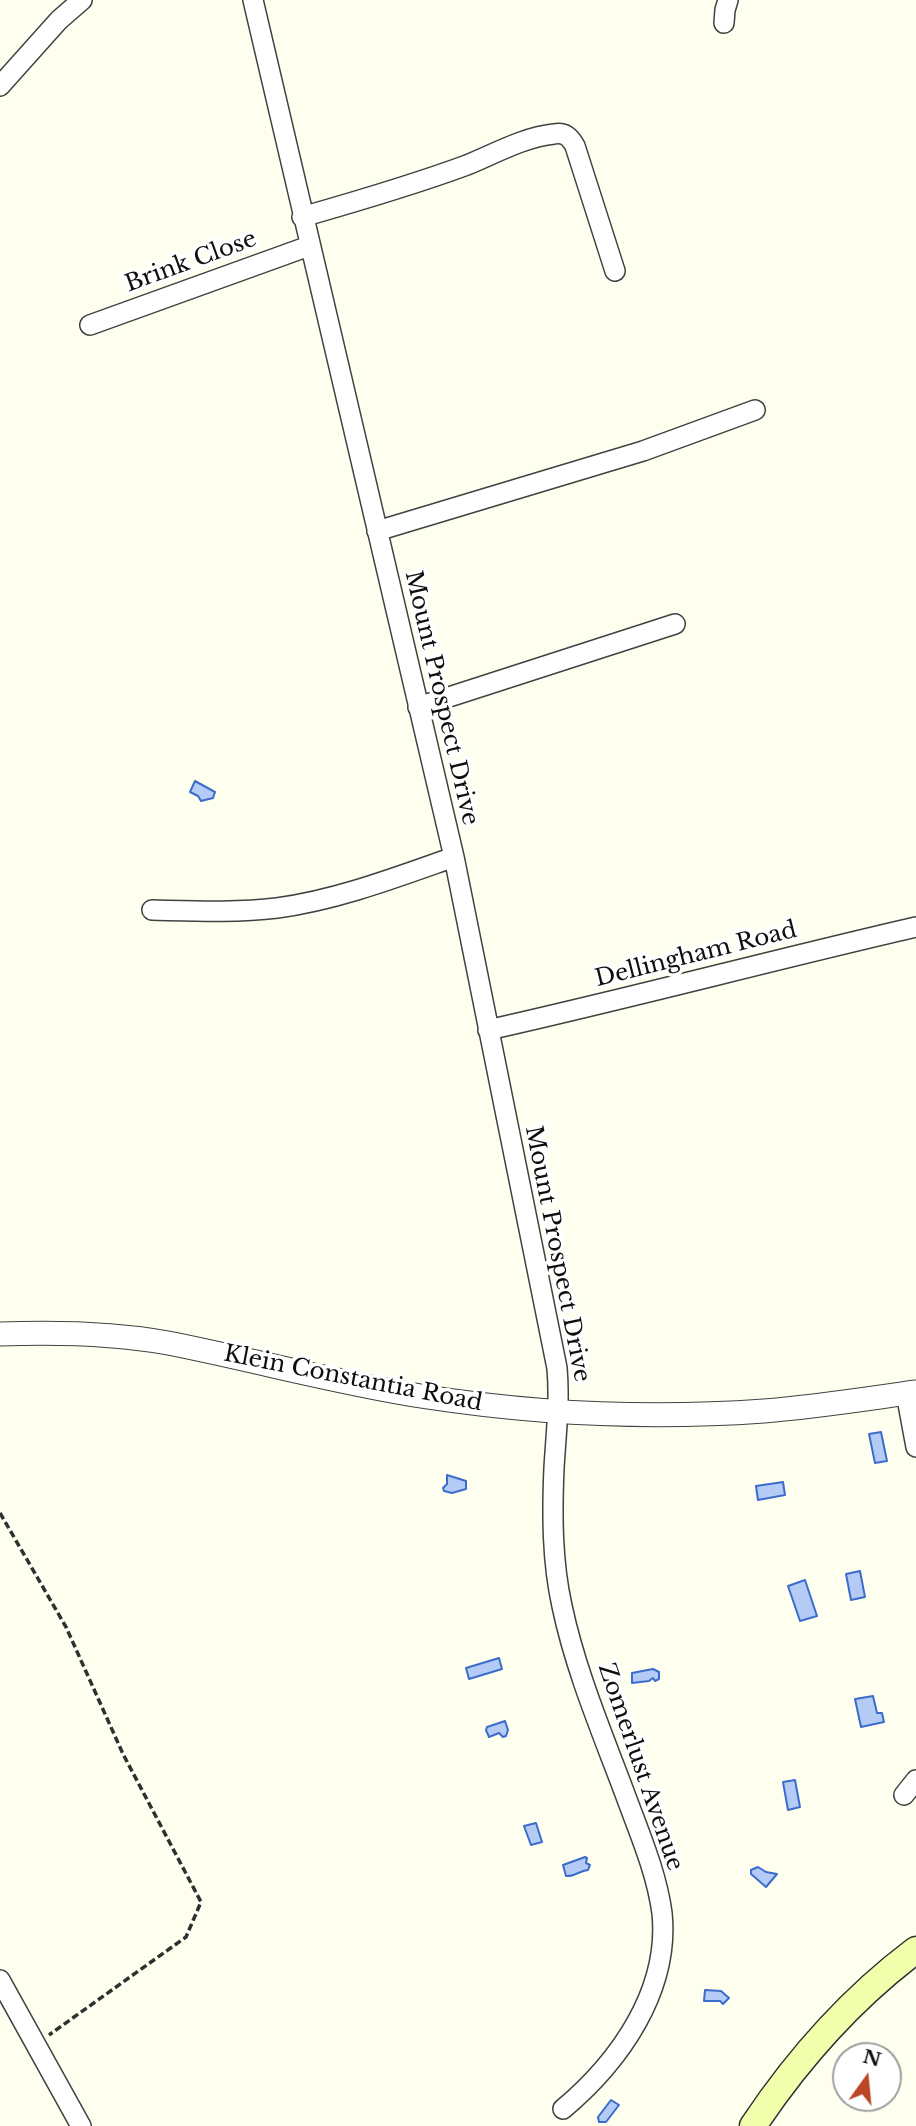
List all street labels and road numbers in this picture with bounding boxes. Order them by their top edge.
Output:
street label: Brink Close [122,225,260,299]
street label: Mount Prospect Drive [398,568,484,828]
street label: Dellingham Road [592,917,800,993]
street label: Mount Prospect Drive [519,1124,595,1384]
street label: Klein Constantia Road [221,1340,485,1418]
street label: Zomerlust Avenue [591,1660,689,1874]

